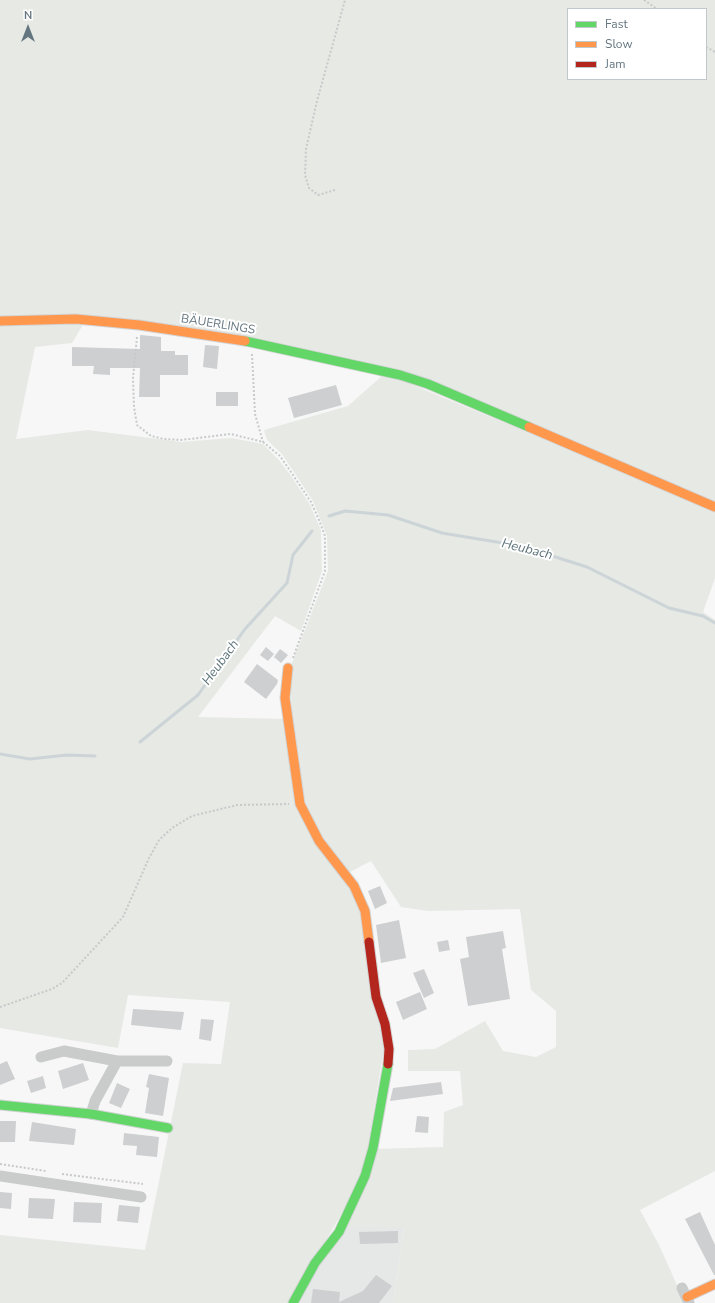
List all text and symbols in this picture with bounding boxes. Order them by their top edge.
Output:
north arrow [8,8,48,48]
text: N [24,8,32,23]
legend [567,8,707,80]
text: Fast [605,16,628,32]
text: Slow [605,36,633,52]
text: Jam [605,56,626,72]
street label: BÄUERLINGS [180,312,256,338]
water label: Heubach [500,536,554,564]
water label: Heubach [199,637,243,689]

